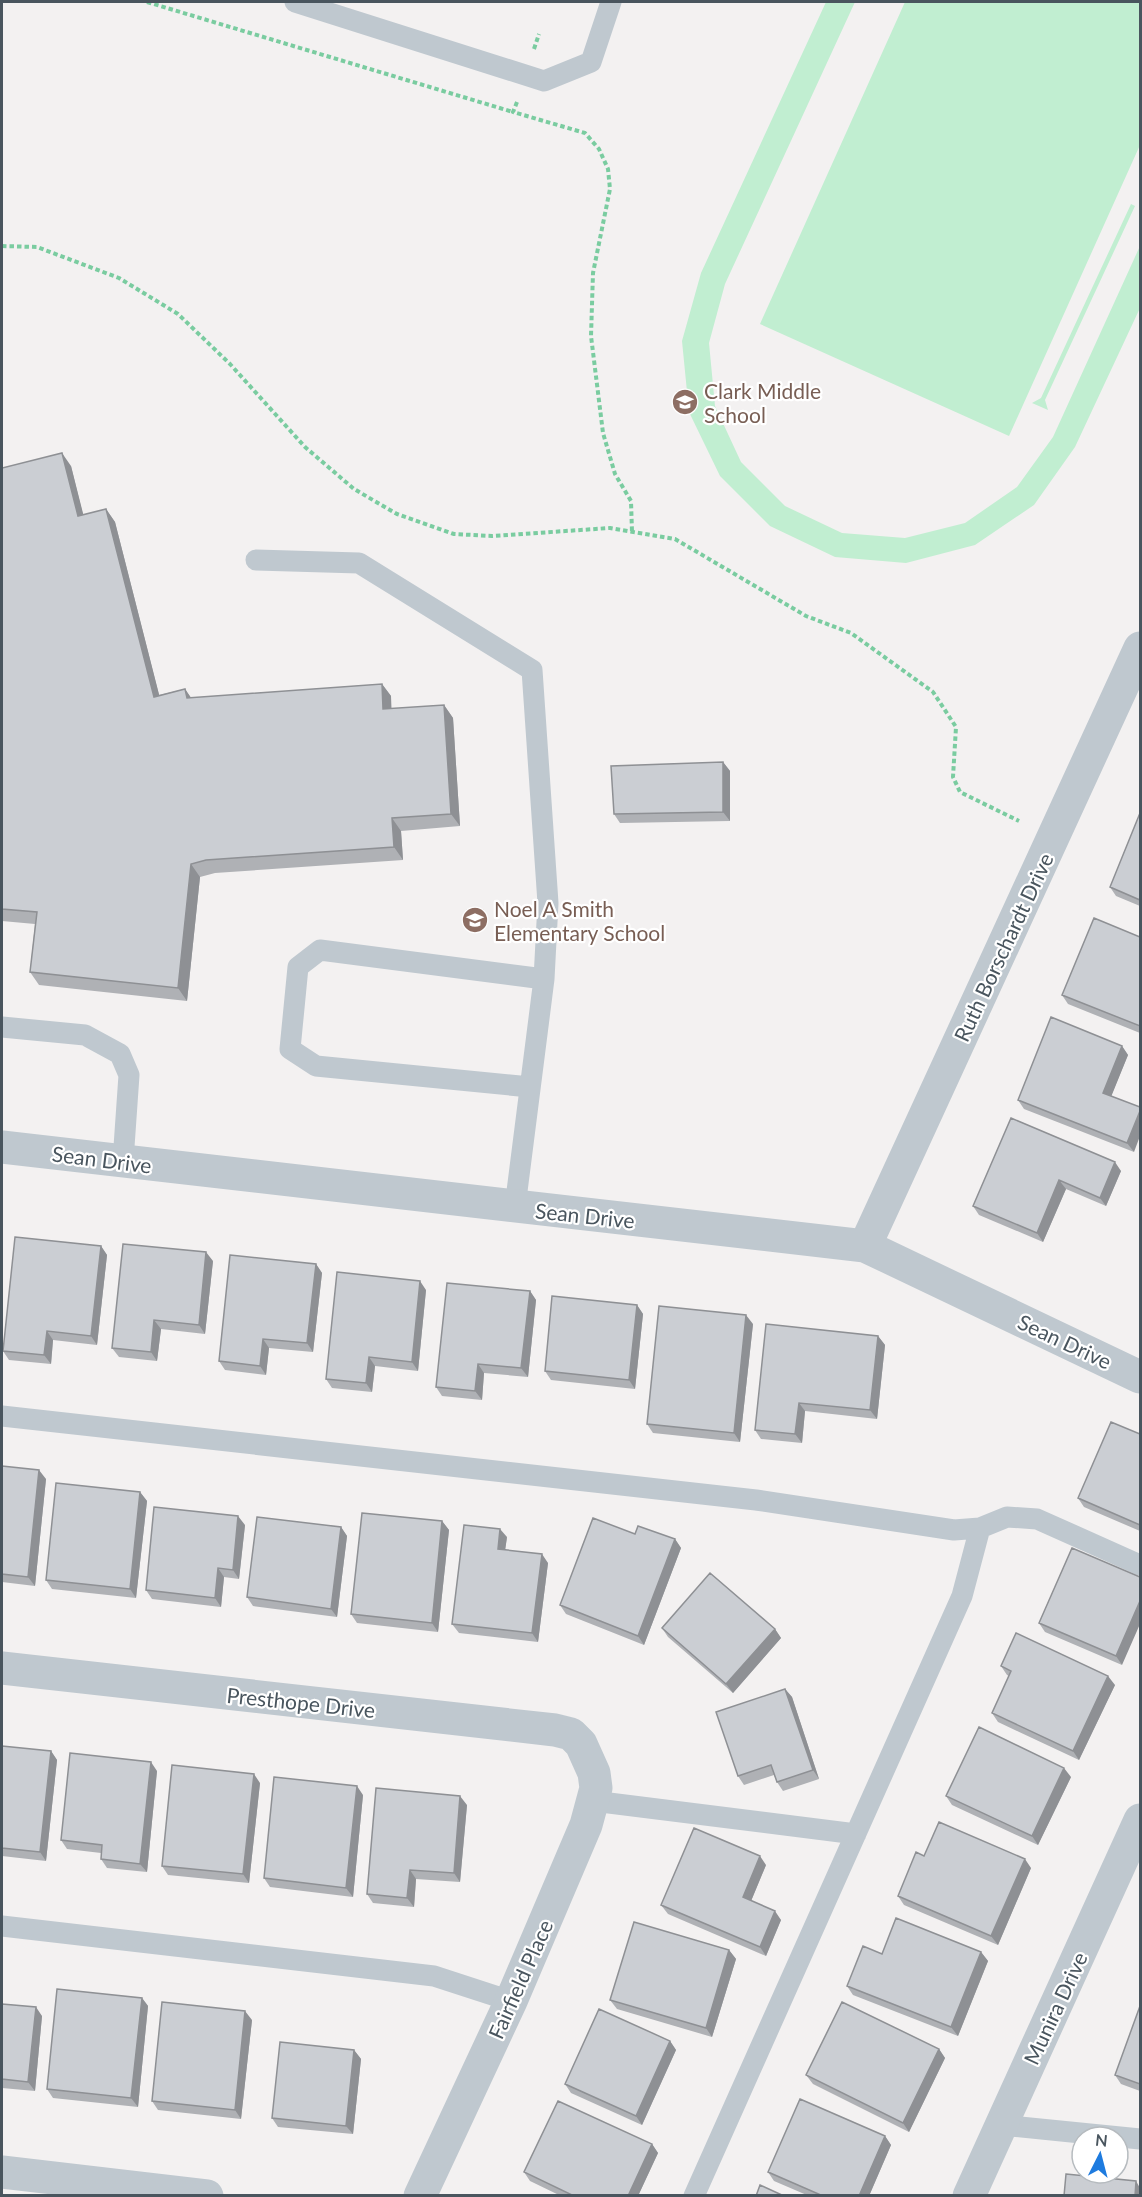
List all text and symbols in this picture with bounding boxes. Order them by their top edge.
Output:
place label: Clark Middle School [704,378,821,427]
school or university icon: Clark Middle School [670,387,700,417]
street label: Ruth Borschardt Drive [948,849,1058,1045]
place label: Noel A Smith Elementary School [494,896,665,945]
school or university icon: Noel A Smith Elementary School [460,905,490,935]
street label: Sean Drive [51,1140,153,1178]
street label: Sean Drive [534,1197,636,1233]
street label: Sean Drive [1014,1309,1116,1373]
street label: Presthope Drive [225,1682,377,1722]
street label: Fairfield Place [483,1916,557,2042]
street label: Munira Drive [1018,1948,1092,2068]
north arrow [1070,2125,1130,2185]
text: N [1094,2129,1109,2150]

